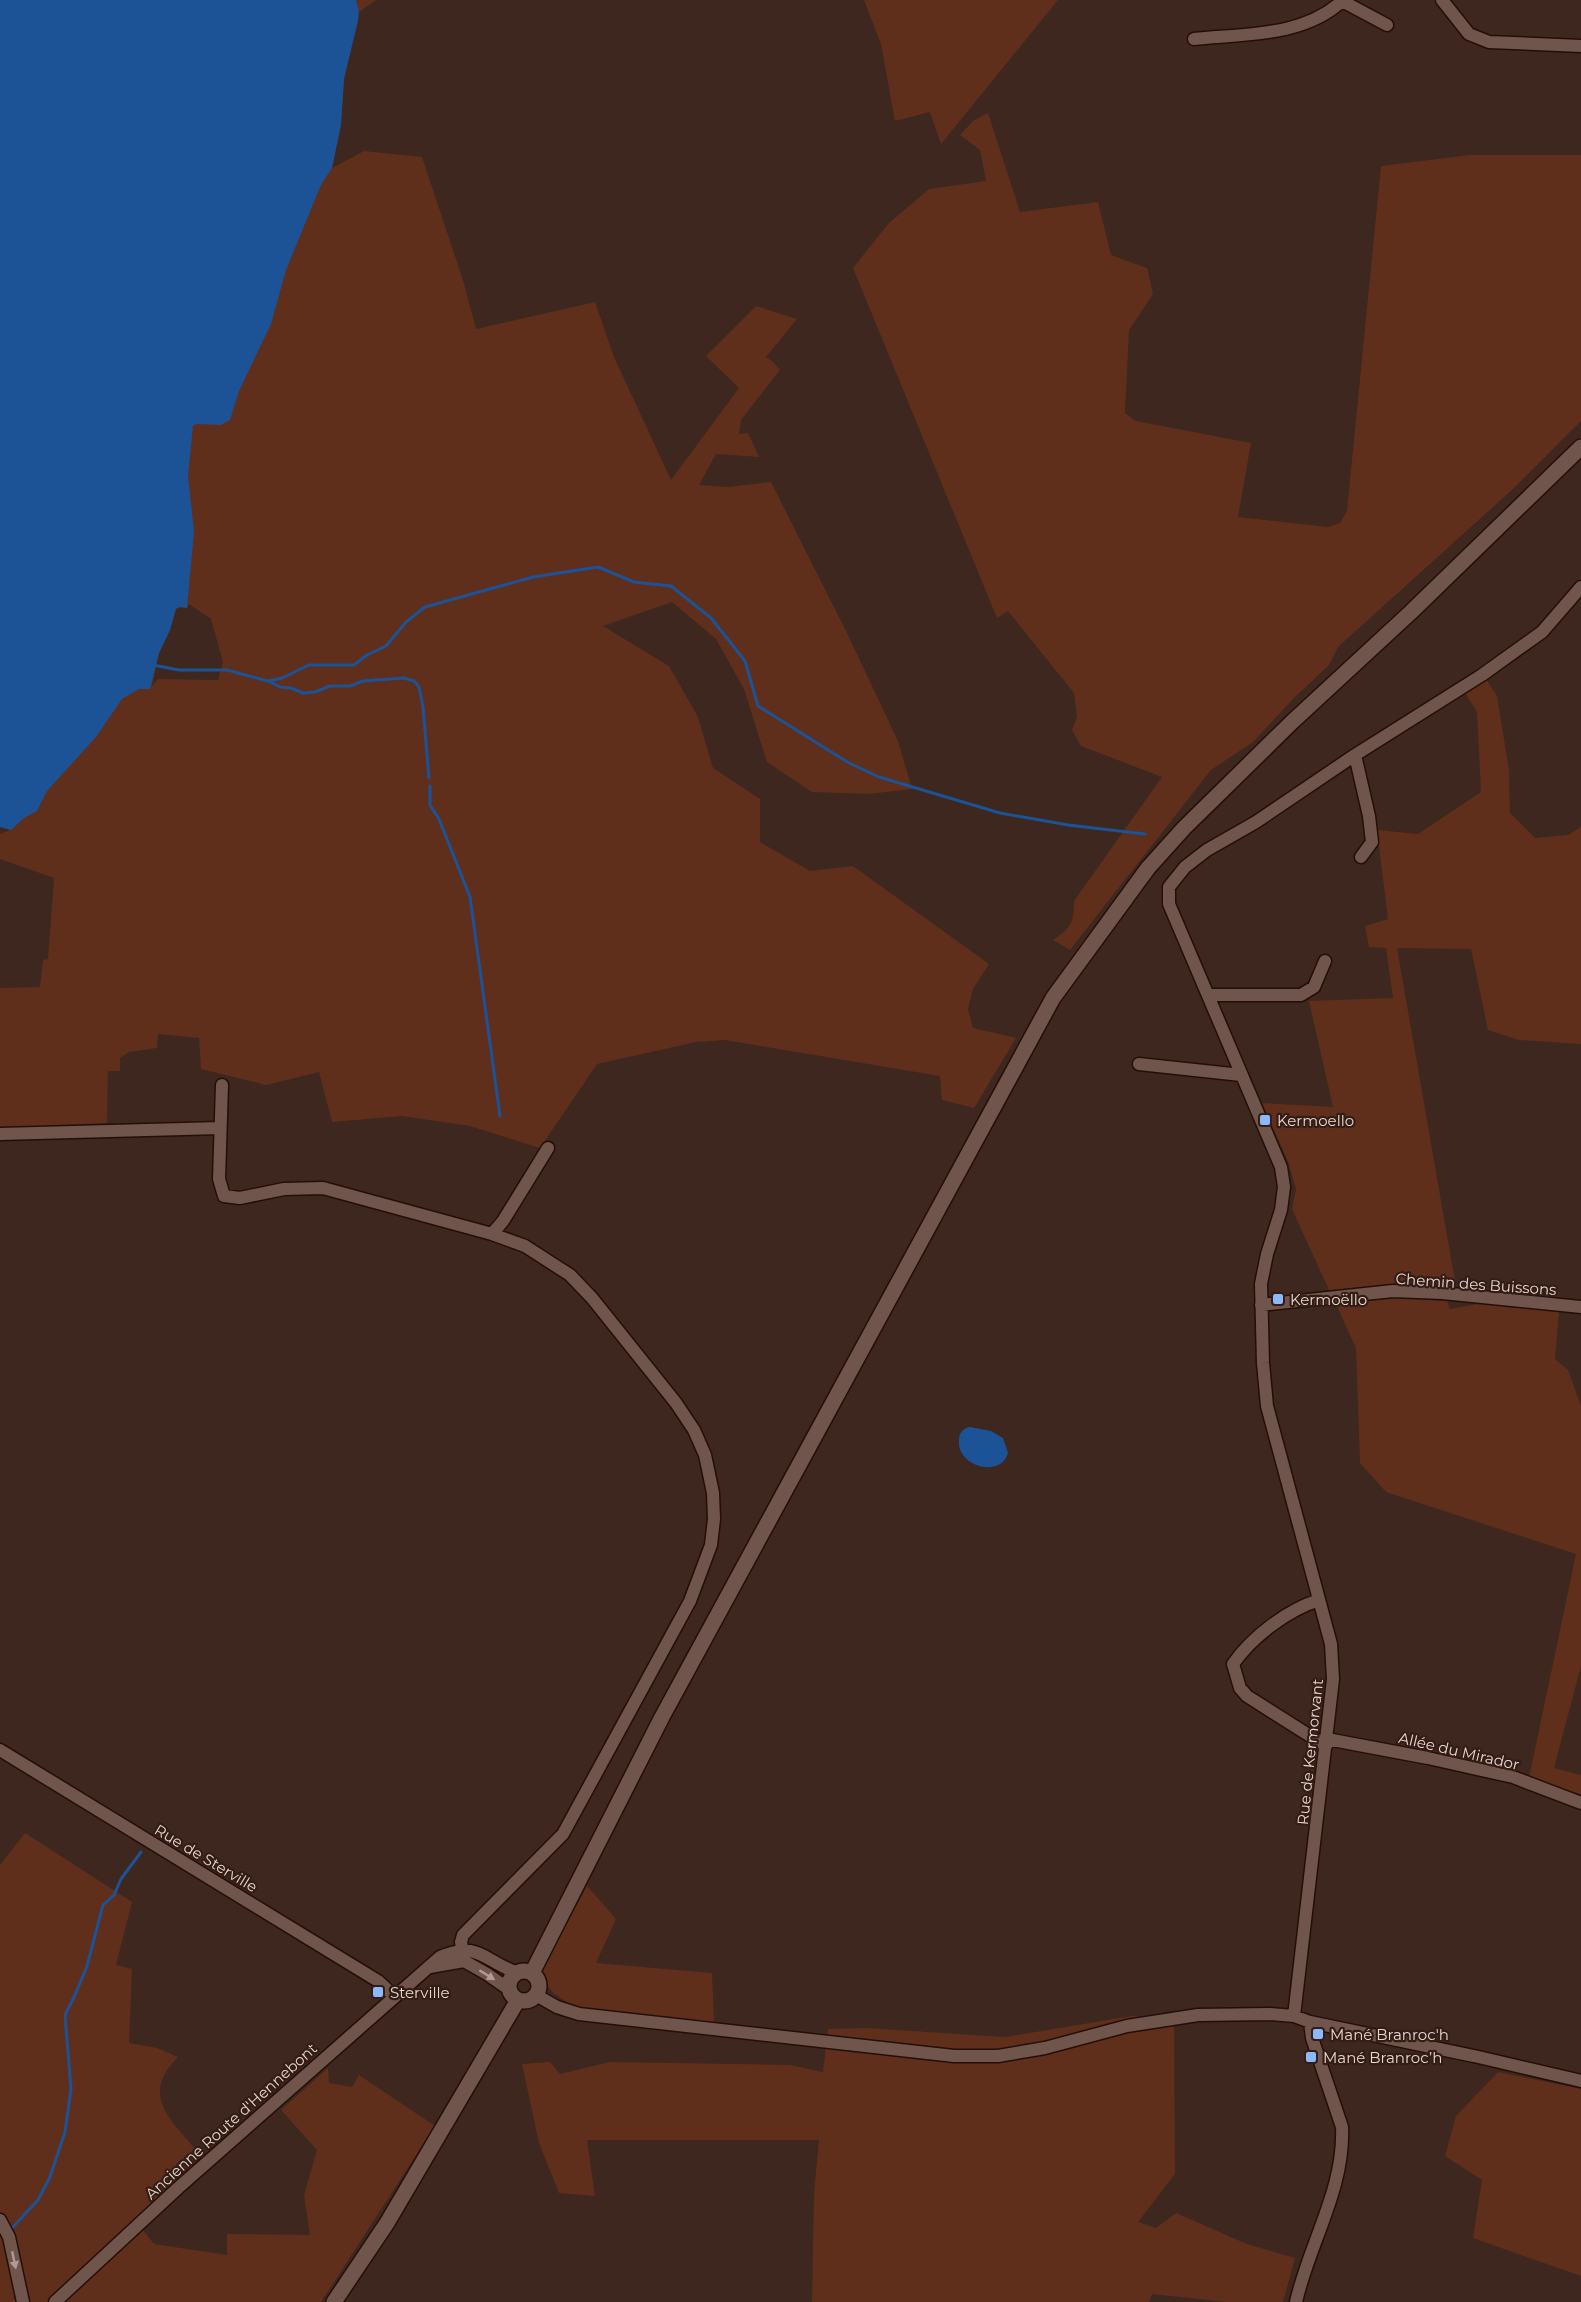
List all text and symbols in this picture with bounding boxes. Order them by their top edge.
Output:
place label: Kermoello [1277,1111,1354,1130]
marker: Kermoello [1258,1113,1272,1127]
street label: Chemin des Buissons [1395,1269,1557,1299]
place label: Kermoëllo [1290,1290,1367,1309]
marker: Kermoëllo [1271,1292,1285,1306]
street label: Rue de Kermorvant [1293,1678,1327,1826]
street label: Allée du Mirador [1397,1728,1521,1774]
street label: Rue de Sterville [151,1820,261,1896]
one-way arrow [479,1969,495,1980]
place label: Sterville [390,1983,450,2002]
marker: Sterville [371,1985,385,1999]
place label: Mané Branroc'h [1330,2025,1449,2044]
marker: Mané Branroc'h [1311,2027,1325,2041]
street label: Ancienne Route d'Hennebont [141,2039,321,2203]
place label: Mané Branroc’h [1323,2048,1442,2067]
marker: Mané Branroc’h [1304,2050,1318,2064]
one-way arrow [10,2251,19,2270]

